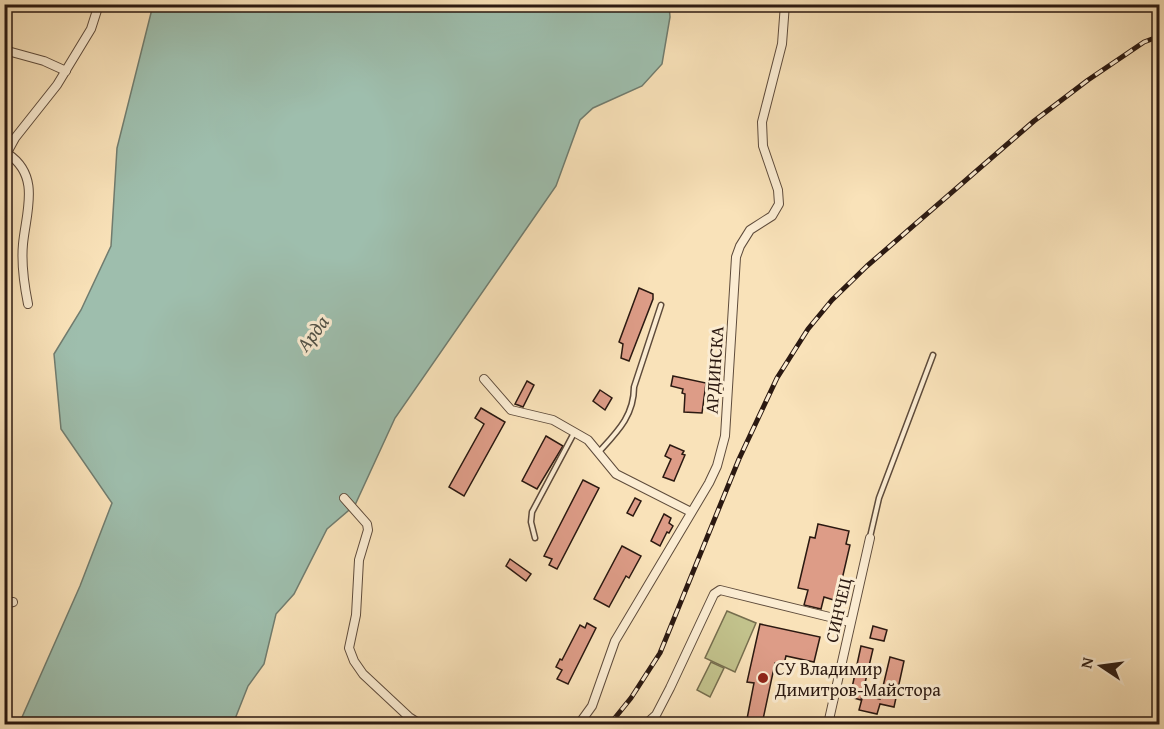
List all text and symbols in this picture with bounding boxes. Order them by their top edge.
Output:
water label: Арда [288,308,336,358]
street label: АРДИНСКА [697,325,731,415]
street label: СИНЧЕЦ [817,575,859,645]
north arrow [1071,636,1131,696]
text: N [1073,654,1099,671]
place label: СУ Владимир Димитров-Майстора [774,655,941,703]
marker: СУ Владимир Димитров-Майстора [756,671,770,685]

